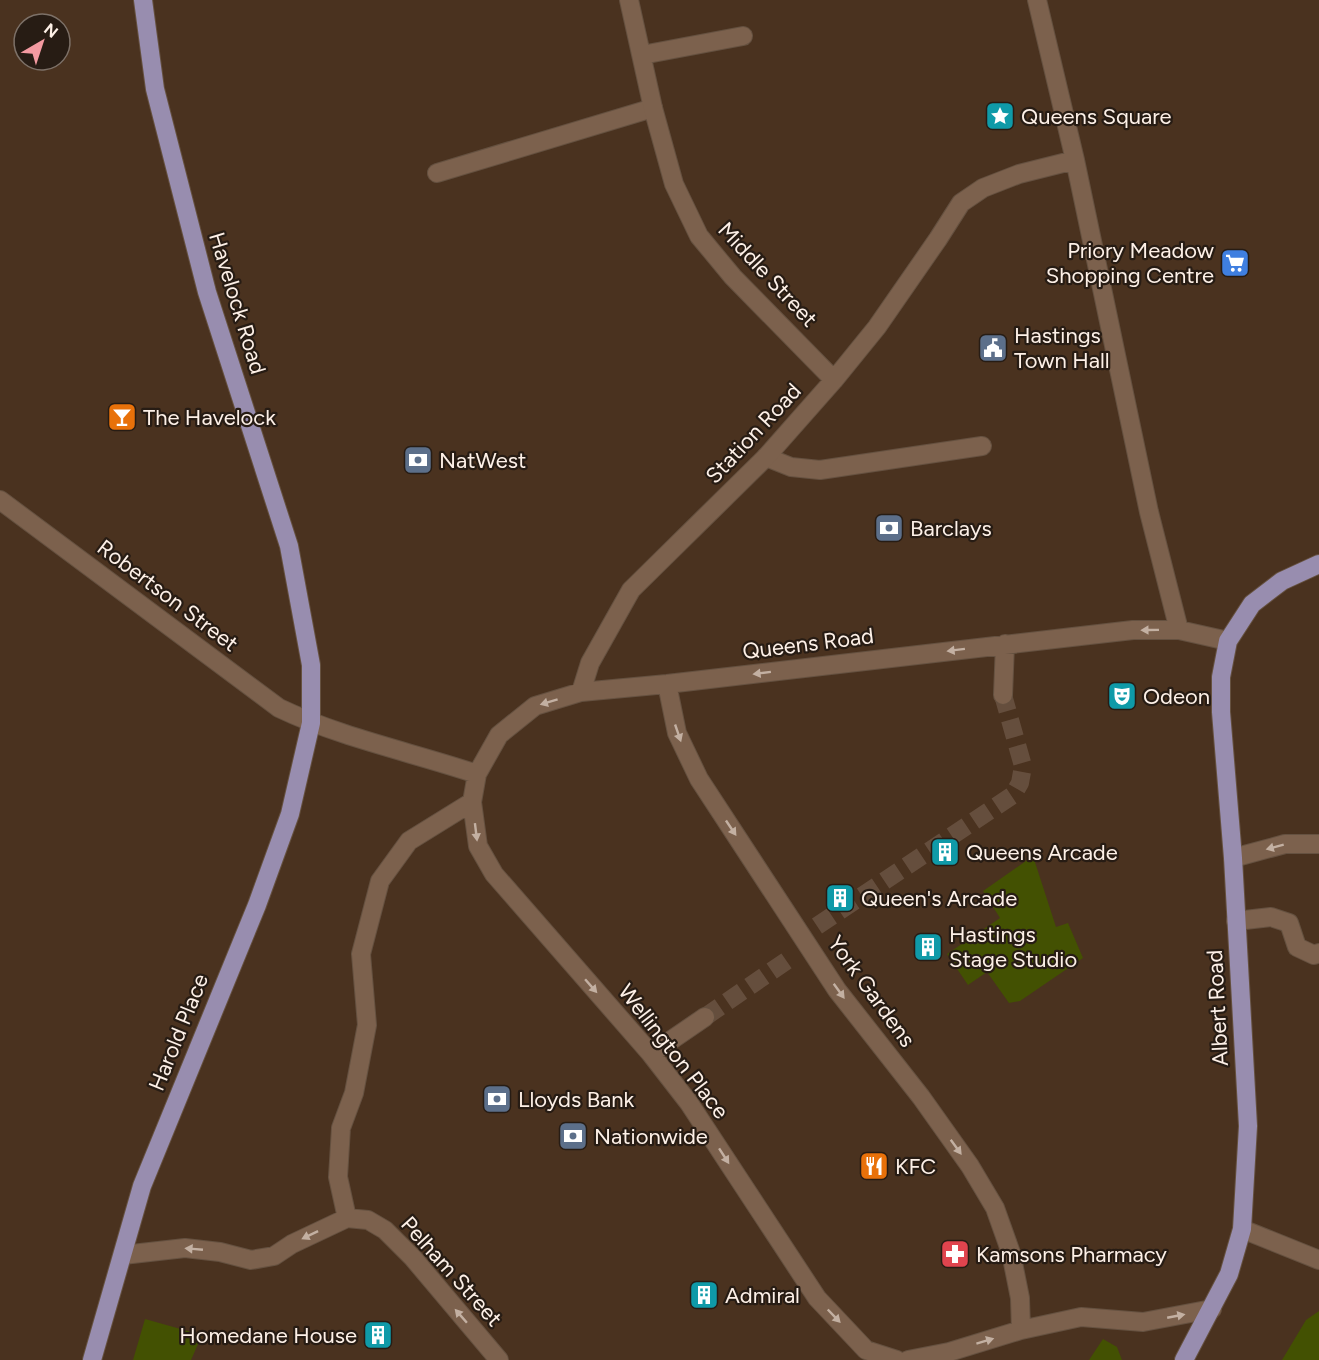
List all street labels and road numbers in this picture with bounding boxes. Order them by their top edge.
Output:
street label: Middle Street [712,216,823,332]
street label: Havelock Road [203,229,272,377]
street label: Station Road [700,377,807,489]
street label: Robertson Street [92,534,244,657]
street label: Queens Road [741,622,875,665]
street label: York Gardens [822,930,921,1052]
street label: Albert Road [1201,949,1234,1067]
street label: Harold Place [143,970,214,1095]
street label: Wellington Place [613,979,735,1124]
street label: Pelham Street [395,1211,508,1332]

